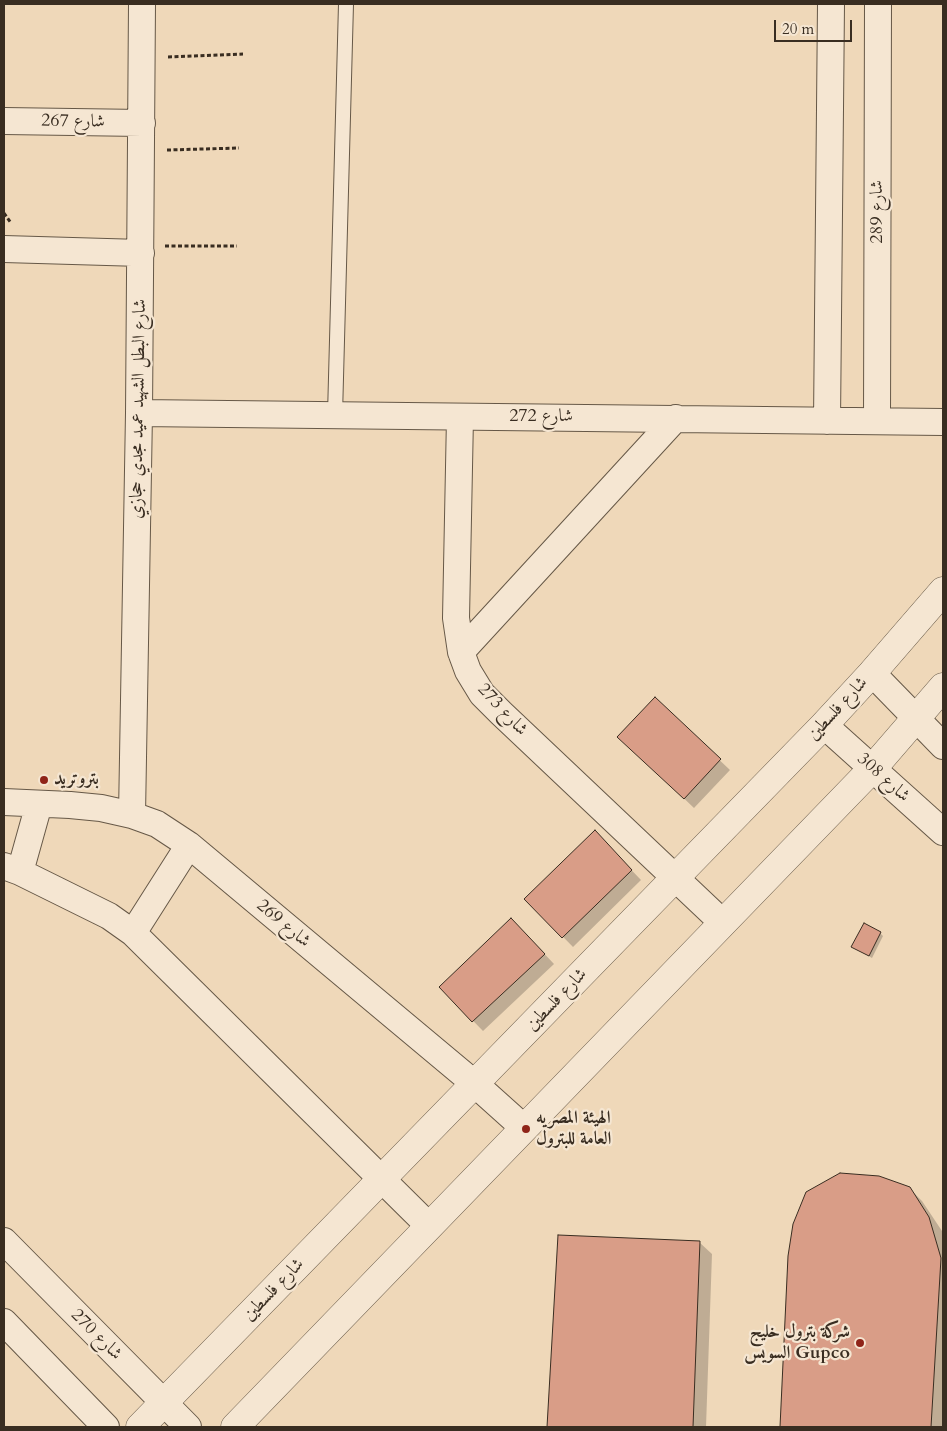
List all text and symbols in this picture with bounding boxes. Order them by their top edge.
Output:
scale bar [777,10,854,42]
text: 20 m [782,19,814,39]
street label: شارع 267 [41,111,105,133]
street label: شارع 289 [867,180,889,244]
street label: شارع البطل الشهيد عميد مجدي حجازي [126,299,152,519]
street label: شارع 272 [509,406,573,428]
street label: شارع فلسطين [803,673,873,745]
street label: شارع 273 [472,679,532,741]
street label: شارع 308 [852,749,914,807]
place label: بتروتريد [54,769,99,791]
marker: بتروتريد [38,774,50,786]
street label: شارع 269 [252,895,314,953]
street label: شارع فلسطين [522,964,592,1036]
place label: الهيئة المصريه العامة للبترول [536,1108,611,1150]
marker: الهيئة المصريه العامة للبترول [520,1123,532,1135]
street label: شارع فلسطين [239,1254,309,1326]
street label: شارع 270 [66,1305,126,1365]
place label: شركة بترول خليج السويس Gupco [744,1322,850,1365]
marker: شركة بترول خليج السويس Gupco [854,1337,866,1349]

